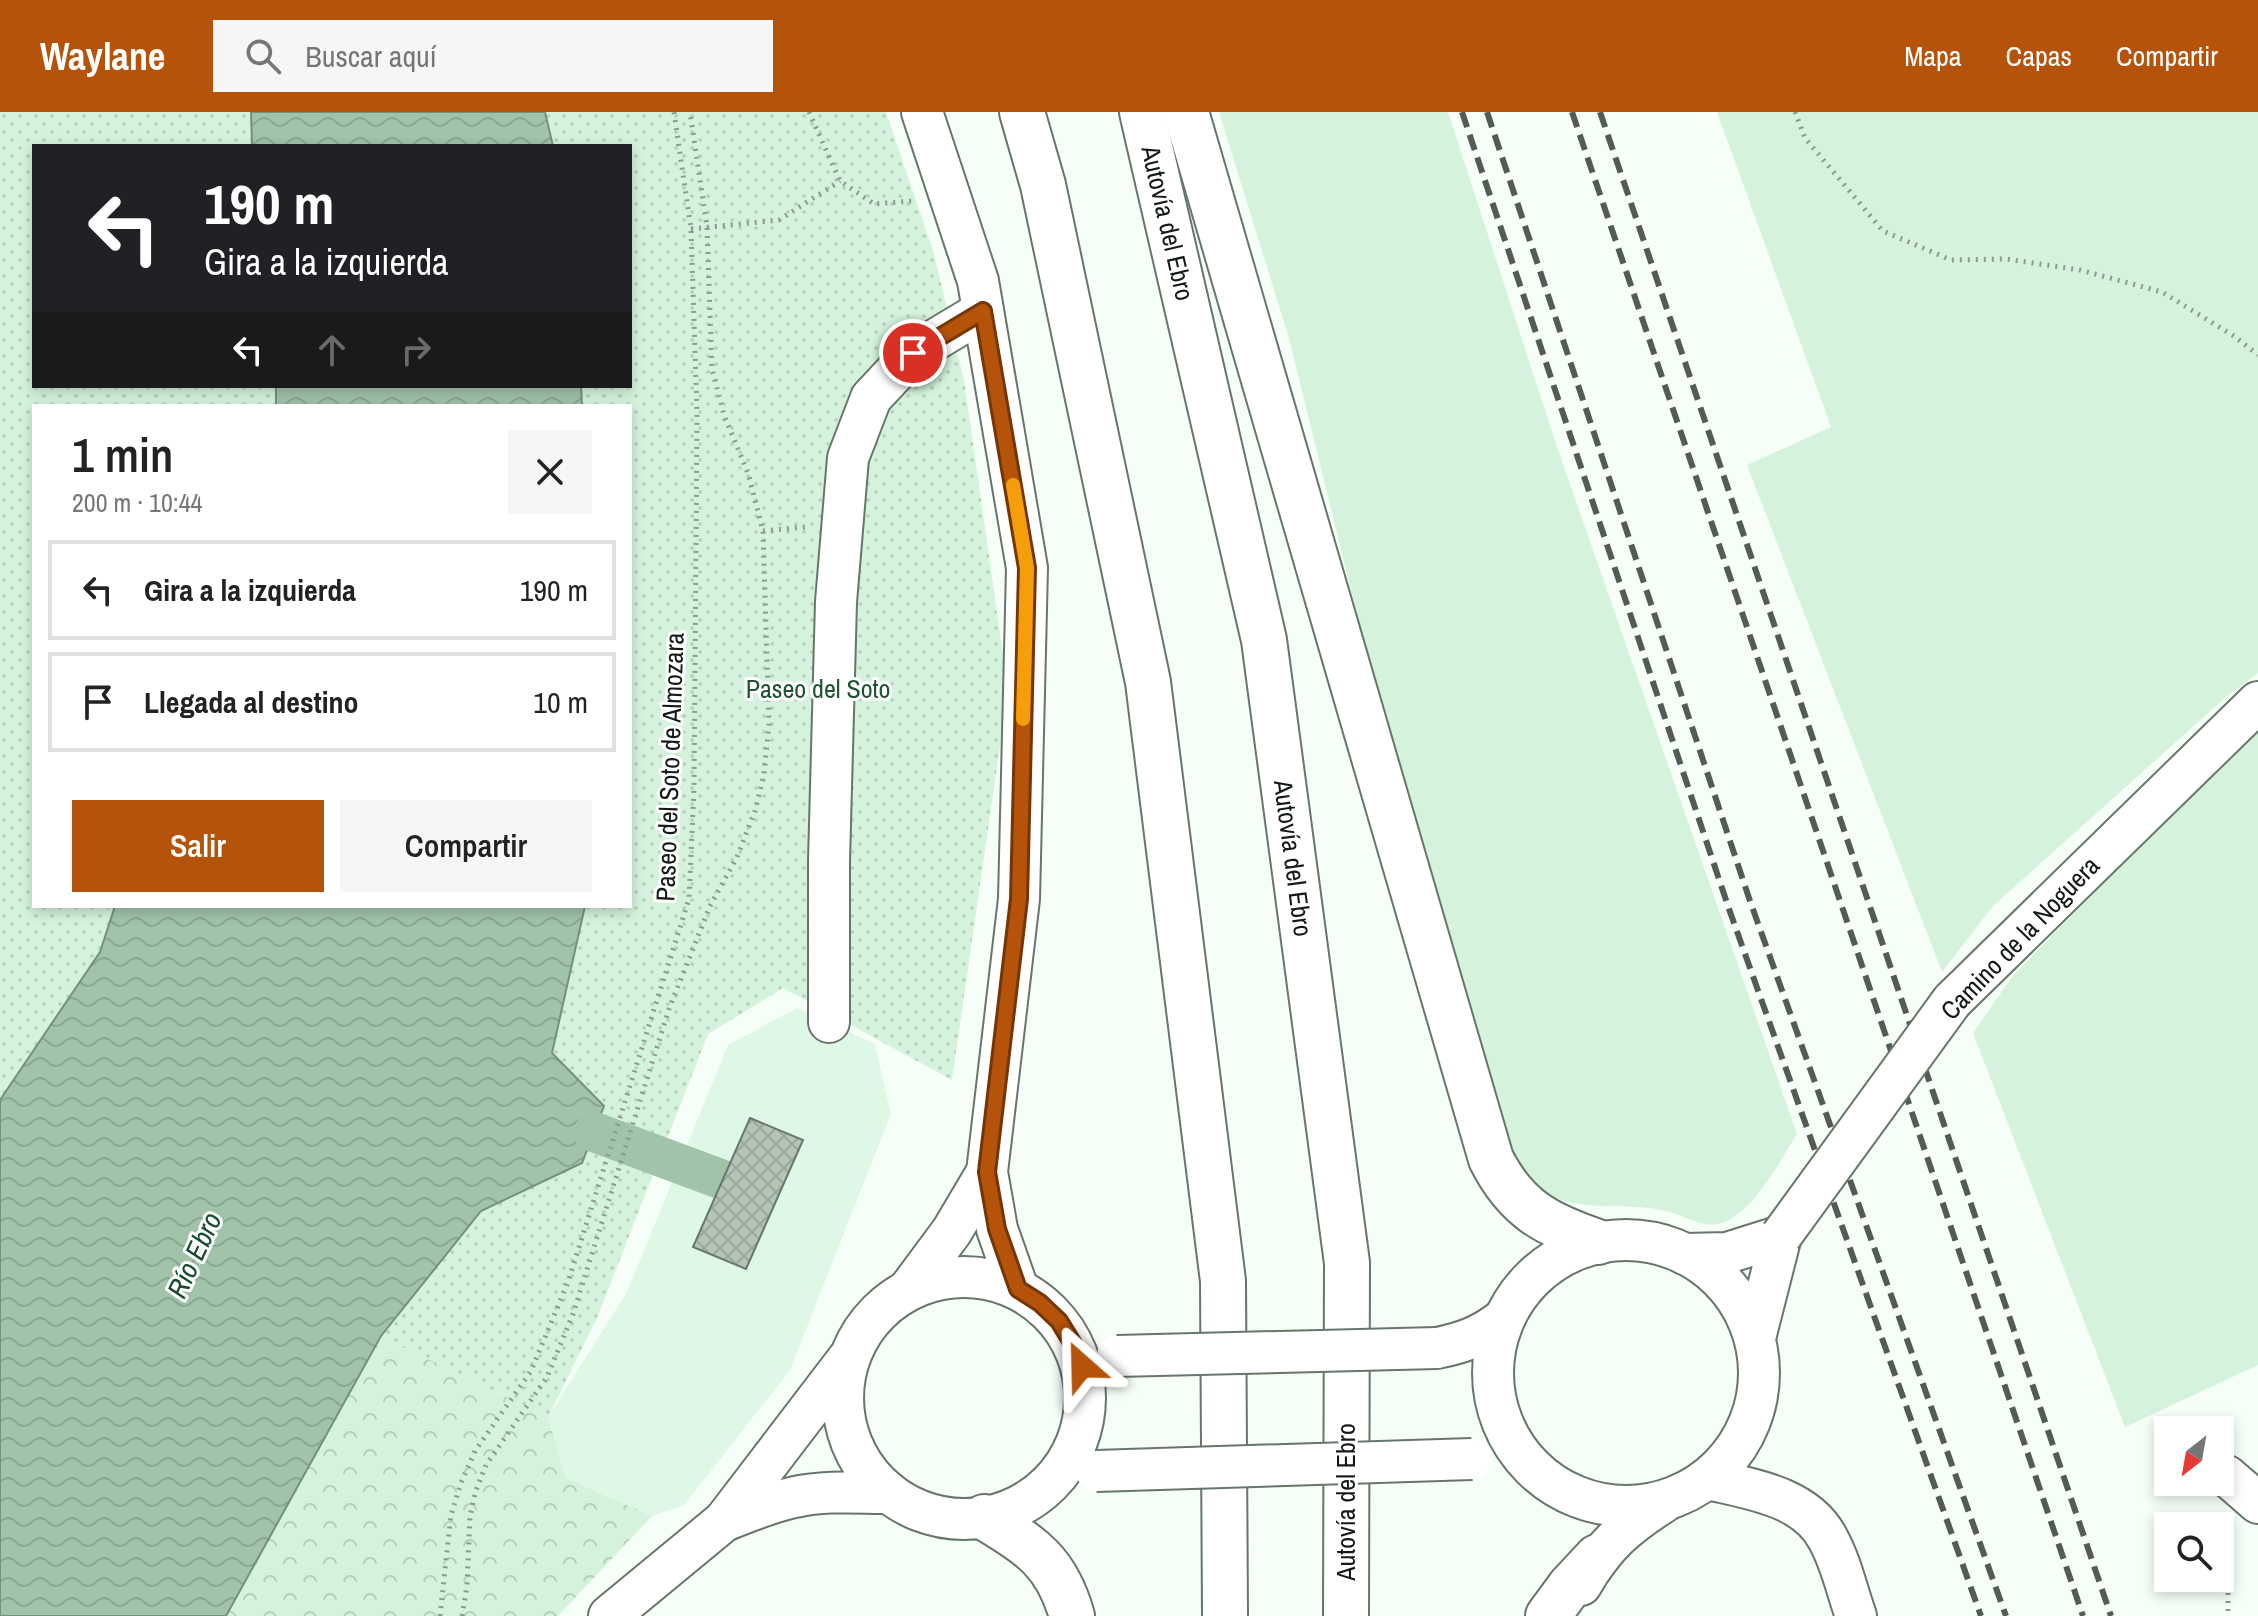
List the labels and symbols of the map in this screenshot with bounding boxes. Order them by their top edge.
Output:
street label: Autovía del Ebro [1133,141,1203,304]
pin [879,319,947,387]
street label: Paseo del Soto de Almozara [647,632,692,902]
park label: Paseo del Soto [746,671,890,706]
street label: Autovía del Ebro [1266,777,1321,939]
street label: Camino de la Noguera [1933,848,2107,1027]
water label: Río Ebro [158,1206,230,1304]
position arrow [1040,1324,1124,1408]
north arrow [2154,1416,2234,1496]
street label: Autovía del Ebro [1328,1423,1363,1582]

